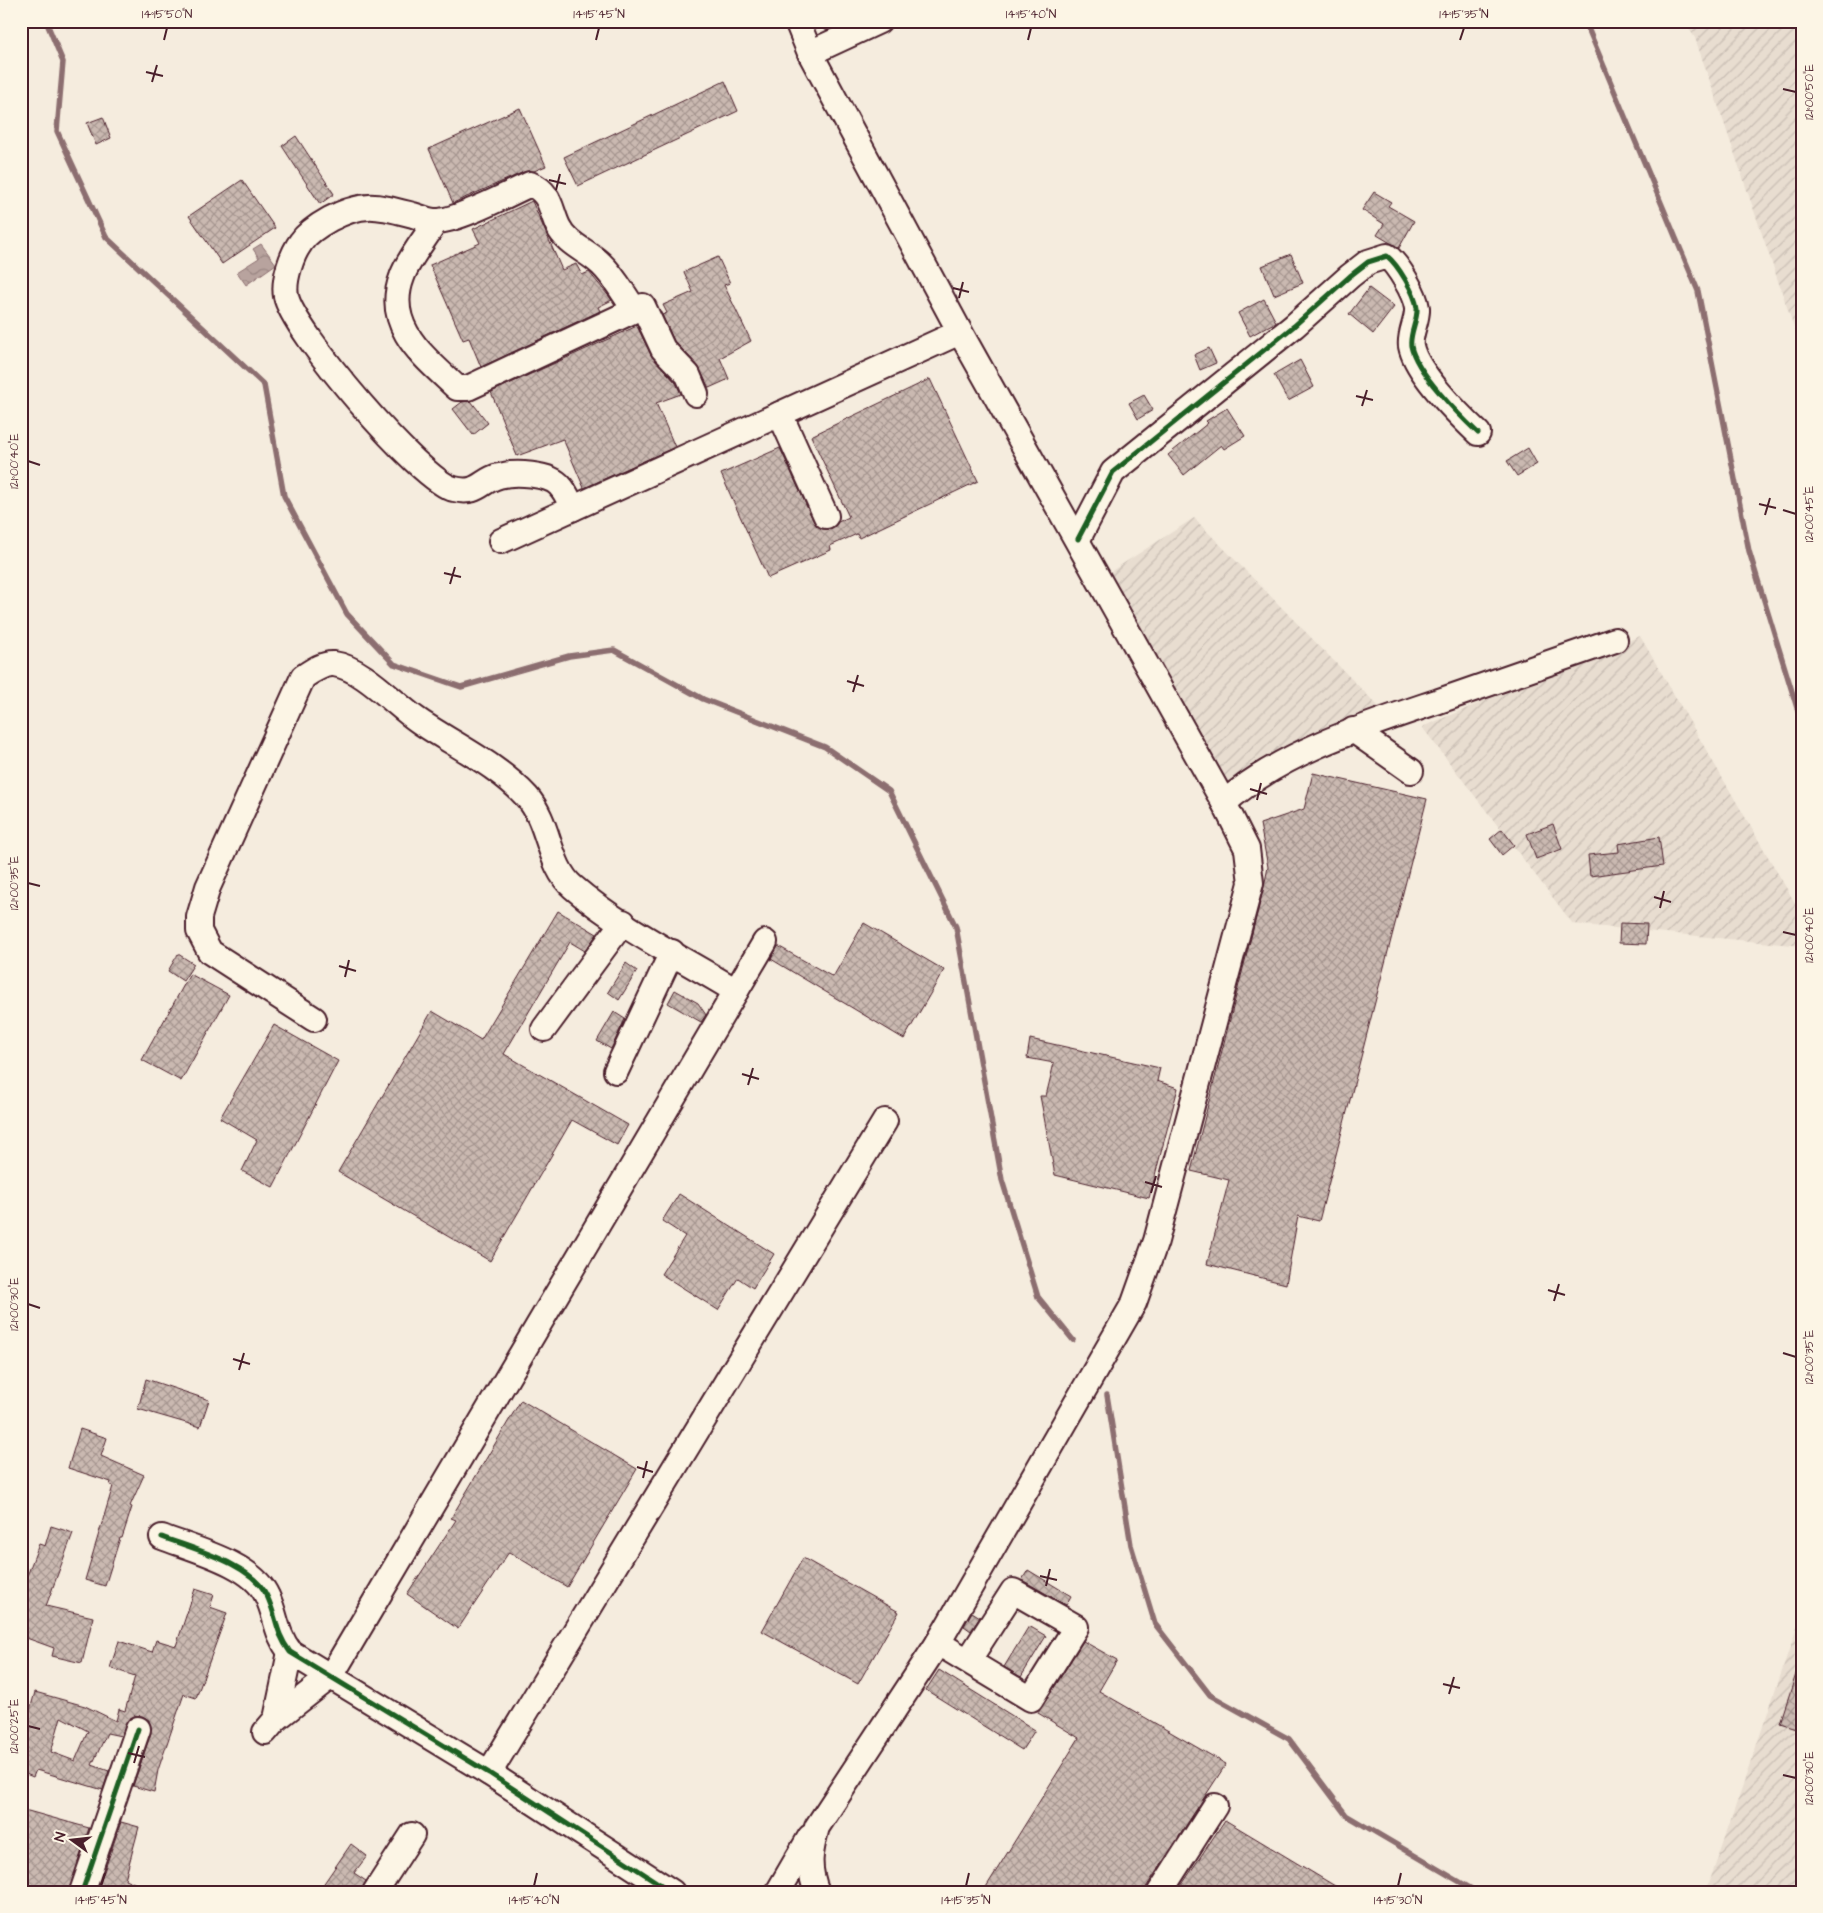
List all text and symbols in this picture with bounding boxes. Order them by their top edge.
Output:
text: 14°15'50"N [142,6,193,23]
text: 14°15'45"N [573,6,625,23]
text: 14°15'40"N [1006,6,1057,23]
text: 14°15'35"N [1439,6,1489,23]
text: 121°00'50"E [1801,64,1818,120]
text: 121°00'40"E [6,433,23,489]
text: 121°00'45"E [1801,486,1818,542]
text: 121°00'35"E [6,856,23,910]
text: 121°00'40"E [1801,907,1818,963]
text: 121°00'30"E [6,1277,23,1331]
text: 121°00'35"E [1801,1330,1818,1384]
text: 121°00'25"E [6,1699,23,1753]
text: 121°00'30"E [1801,1751,1818,1805]
north arrow [48,1816,98,1866]
text: N [50,1830,71,1844]
text: 14°15'45"N [75,1892,127,1909]
text: 14°15'40"N [509,1892,560,1909]
text: 14°15'35"N [941,1892,991,1909]
text: 14°15'30"N [1374,1892,1423,1909]

